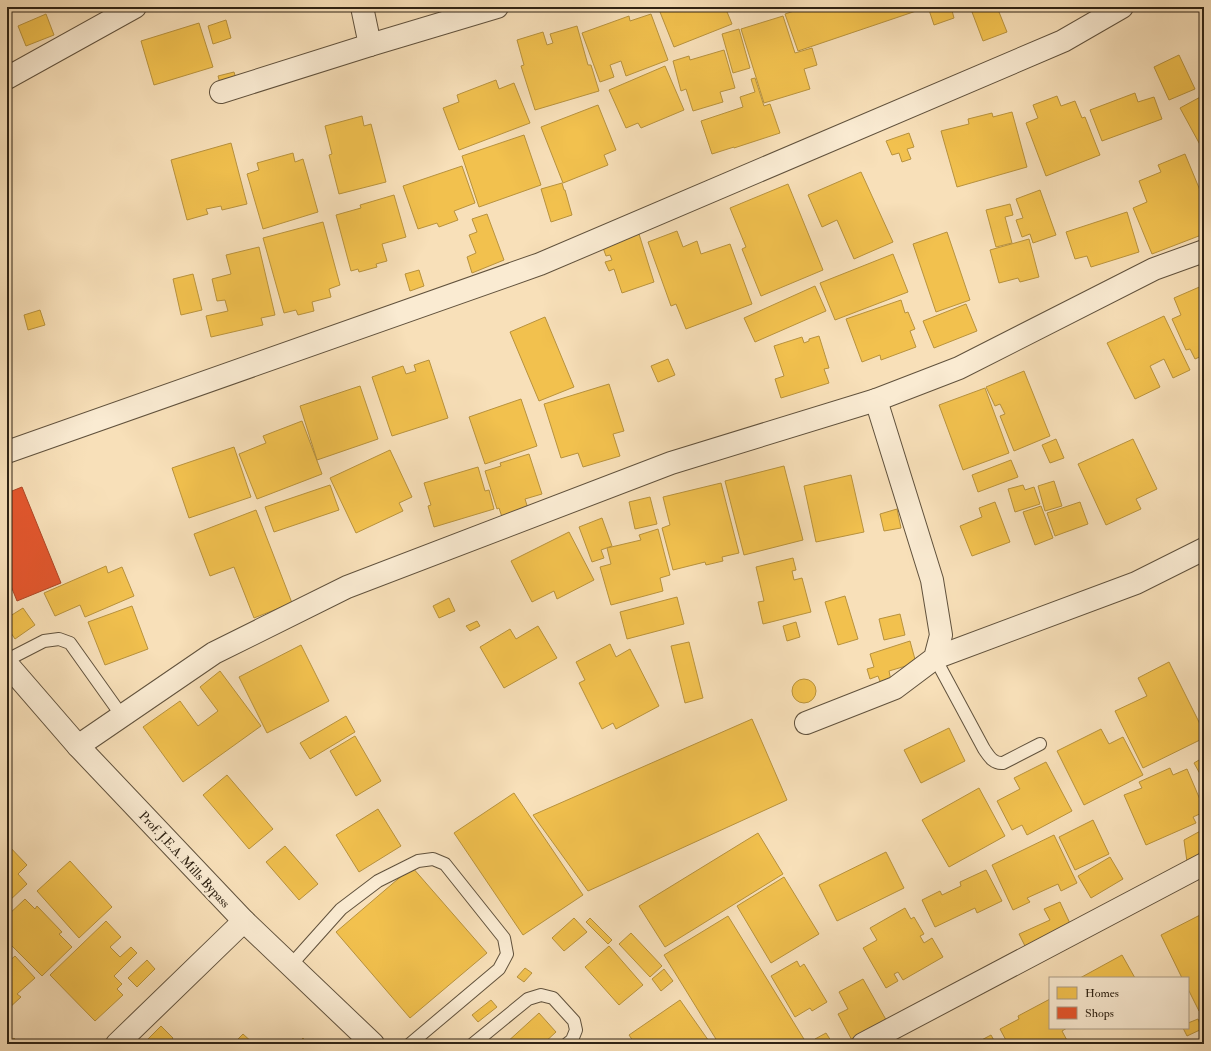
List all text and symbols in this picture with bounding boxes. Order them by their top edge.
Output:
street label: Prof. J.E.A. Mills Bypass [135,808,233,912]
legend [1049,977,1189,1029]
text: Homes [1085,986,1119,1001]
text: Shops [1085,1006,1114,1021]

